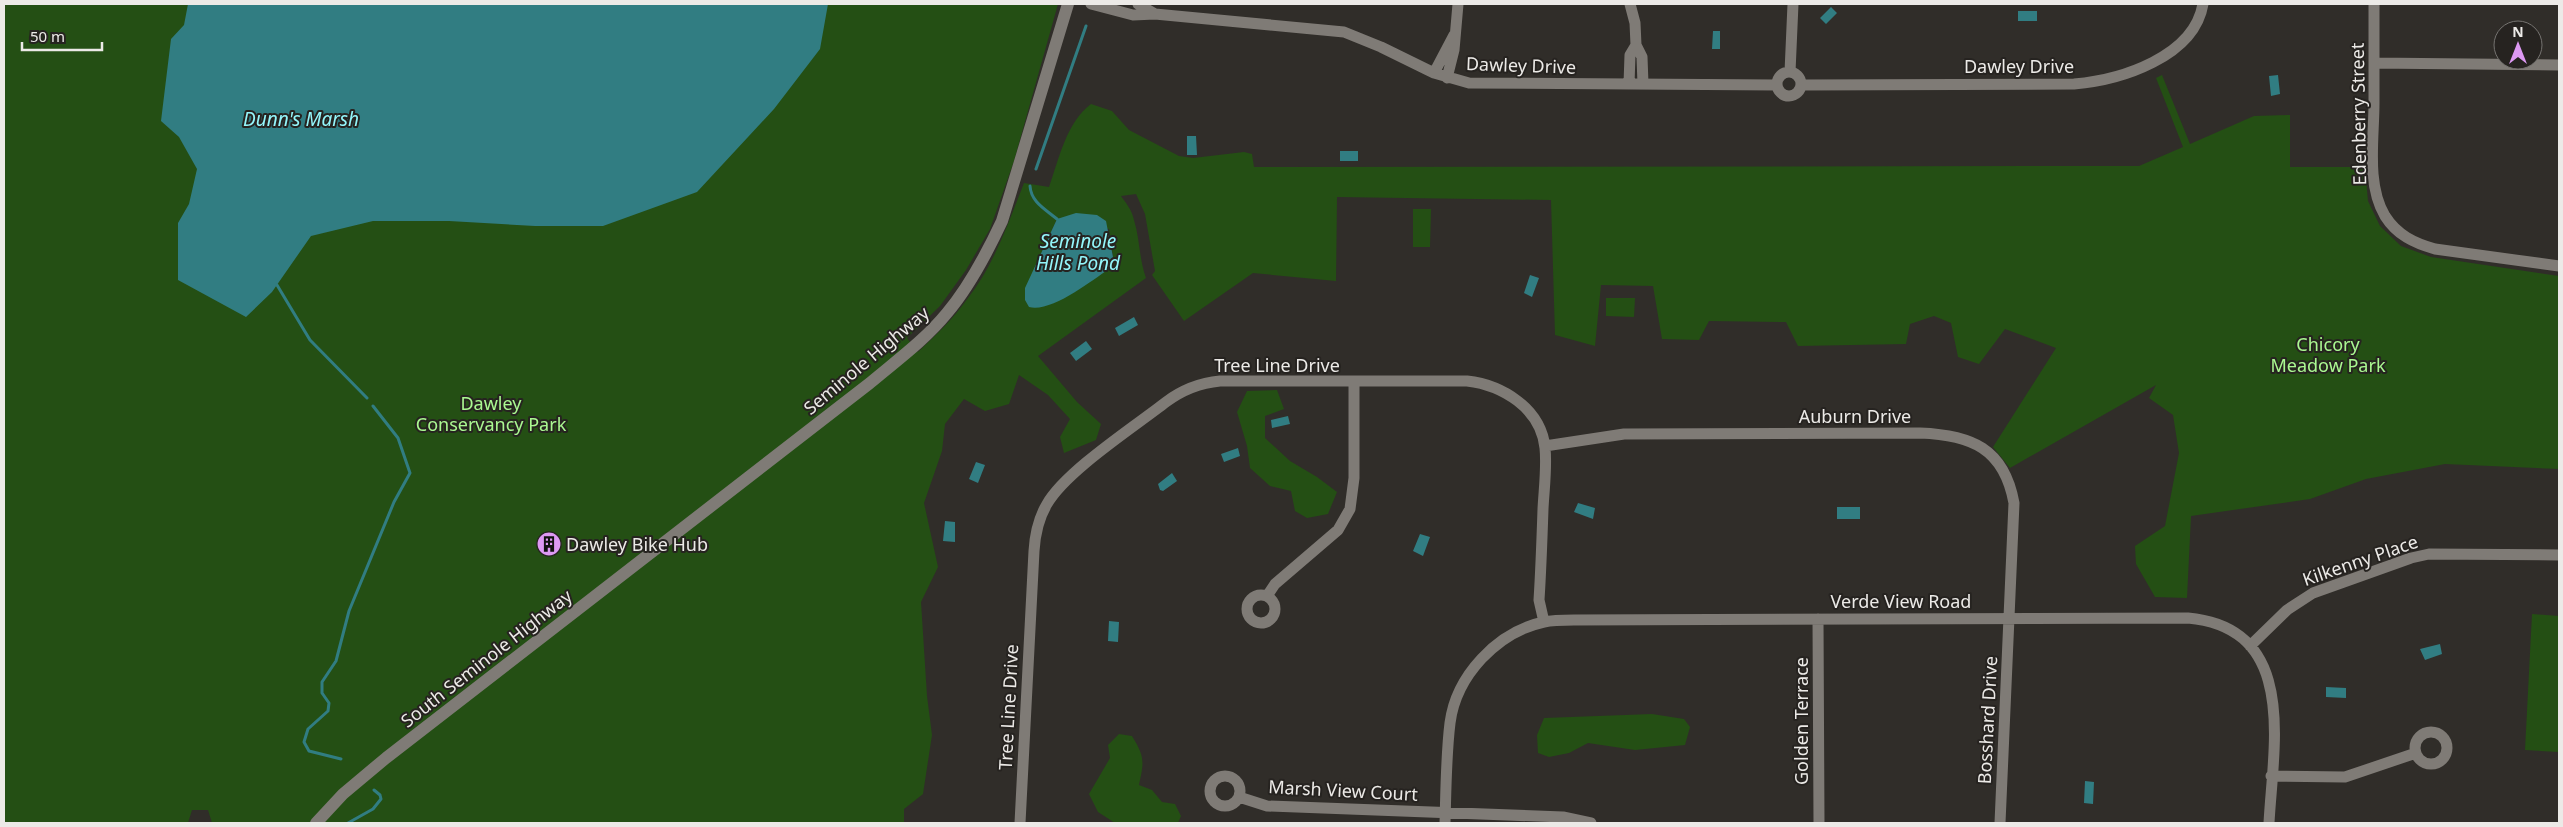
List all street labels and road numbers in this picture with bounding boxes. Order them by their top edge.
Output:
street label: Edenberry Street [2345,42,2371,185]
street label: Dawley Drive [1466,51,1576,79]
street label: Dawley Drive [1964,54,2074,78]
street label: Seminole Highway [798,300,934,420]
street label: Tree Line Drive [1214,353,1340,377]
street label: Auburn Drive [1799,404,1911,428]
street label: Kilkenny Place [2299,529,2421,591]
street label: South Seminole Highway [396,583,577,732]
street label: Verde View Road [1831,589,1971,613]
street label: Tree Line Drive [993,644,1023,770]
street label: Bosshard Drive [1972,655,2002,785]
street label: Golden Terrace [1789,657,1813,785]
street label: Marsh View Court [1268,774,1419,806]

